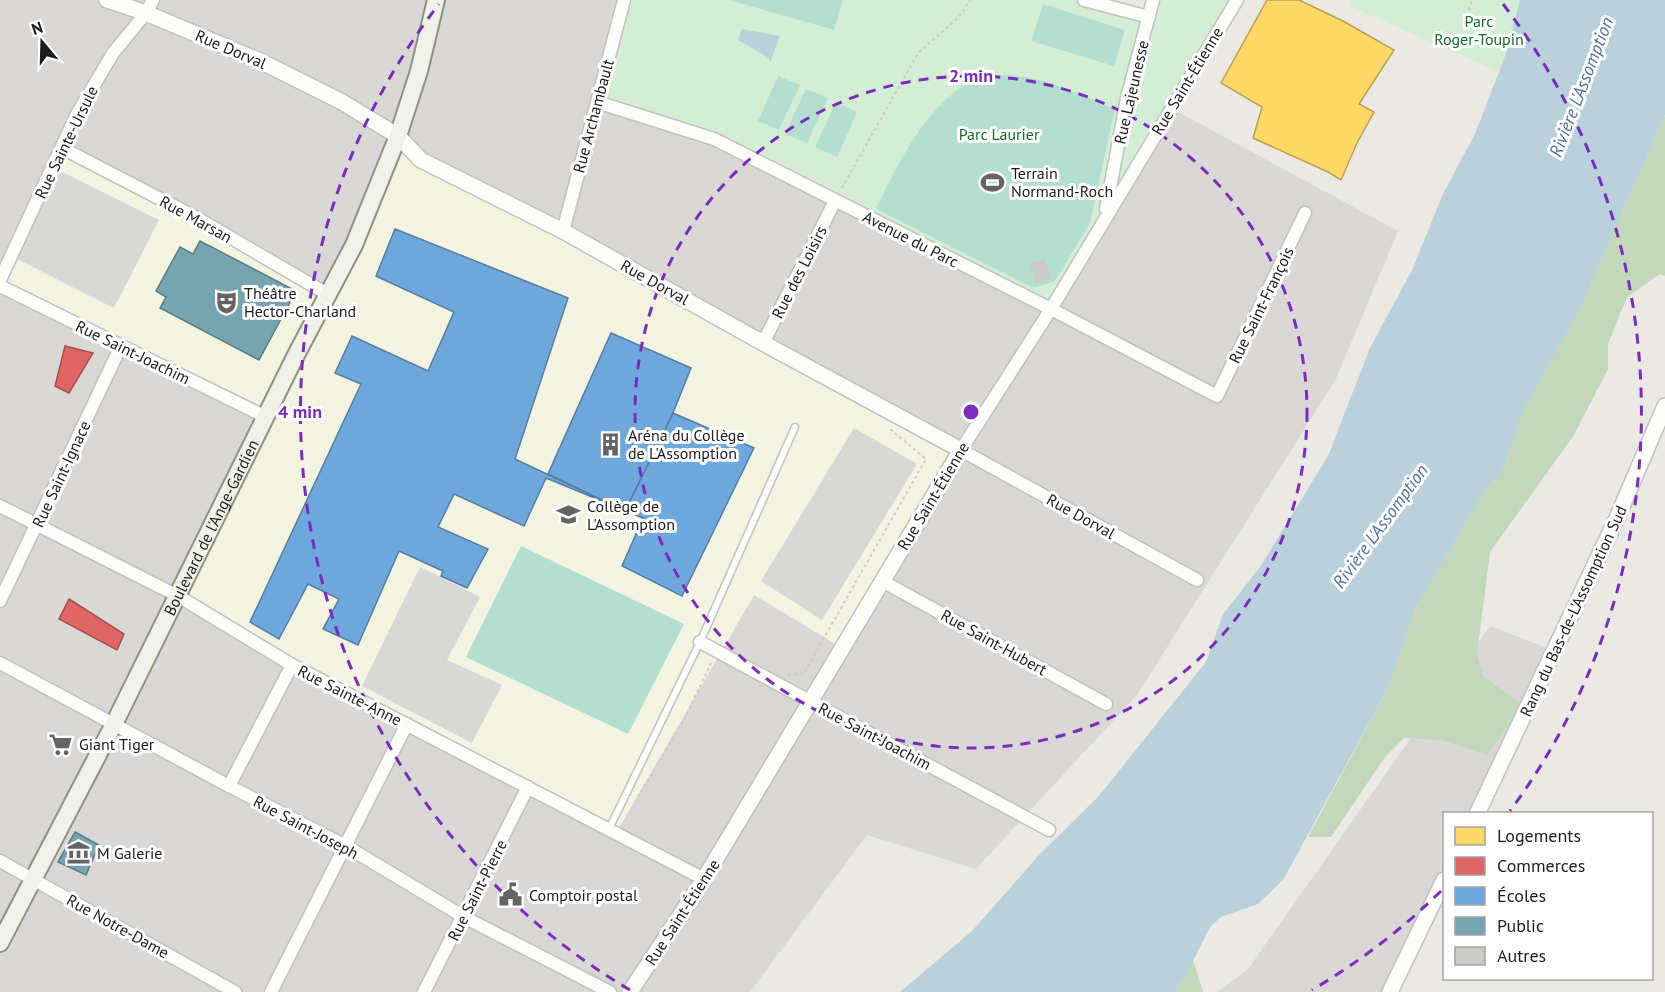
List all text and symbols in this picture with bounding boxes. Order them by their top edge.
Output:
park label: Parc Roger-Toupin [1434,11,1524,49]
north arrow [12,12,72,72]
water label: Rivière L'Assomption [1544,14,1618,160]
text: N [29,17,45,39]
street label: Rue Saint-Étienne [1147,23,1227,139]
street label: Rue Dorval [192,25,270,73]
street label: Rue Lajeunesse [1109,38,1153,146]
street label: Rue Archambault [568,56,618,175]
text: 2 min [949,64,993,87]
street label: Rue Sainte-Ursule [30,82,102,202]
park label: Parc Laurier [959,124,1040,144]
place label: Terrain Normand-Roch [1011,163,1113,201]
sports icon: Terrain Normand-Roch [980,169,1006,195]
street label: Rue Marsan [156,191,236,247]
street label: Avenue du Parc [860,206,962,272]
street label: Rue des Loisirs [767,222,831,322]
street label: Rue Saint-François [1224,243,1298,367]
street label: Rue Dorval [617,255,693,309]
place label: Théâtre Hector-Charland [244,283,356,321]
theatre icon: Théâtre Hector-Charland [213,289,239,315]
street label: Rue Saint-Joachim [72,316,194,388]
text: 4 min [278,400,322,423]
centre of rings [961,402,981,422]
street label: Rue Saint-Ignace [28,417,94,531]
place label: Aréna du Collège de L'Assomption [628,425,745,463]
building icon: Aréna du Collège de L'Assomption [597,431,623,457]
street label: Boulevard de l'Ange-Gardien [159,436,263,619]
street label: Rue Saint-Étienne [893,438,973,554]
water label: Rivière L'Assomption [1327,459,1433,593]
street label: Rue Dorval [1043,489,1119,543]
place label: Collège de L'Assomption [587,496,675,534]
school or university icon: Collège de L'Assomption [556,502,582,528]
street label: Rang du Bas-de-L'Assomption Sud [1515,502,1631,720]
street label: Rue Saint-Hubert [938,605,1051,680]
street label: Rue Sainte-Anne [295,660,405,730]
street label: Rue Saint-Joachim [815,698,935,774]
supermarket icon: Giant Tiger [48,731,74,757]
place label: Giant Tiger [79,734,155,754]
street label: Rue Saint-Joseph [250,791,362,863]
legend [1443,812,1653,980]
text: Logements [1497,824,1581,847]
street label: Rue Saint-Pierre [443,836,511,944]
museum icon: M Galerie [66,840,92,866]
place label: M Galerie [97,843,162,863]
text: Commerces [1497,854,1585,877]
street label: Rue Saint-Étienne [640,855,724,969]
public building icon: Comptoir postal [498,882,524,908]
text: Écoles [1497,884,1546,907]
place label: Comptoir postal [529,885,638,905]
street label: Rue Notre-Dame [63,890,173,962]
text: Public [1497,914,1544,937]
text: Autres [1497,944,1546,967]

